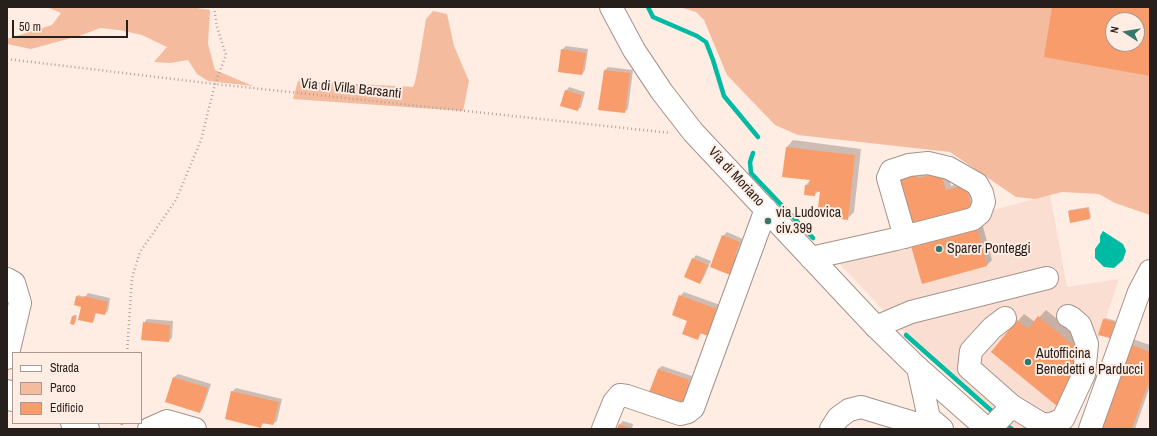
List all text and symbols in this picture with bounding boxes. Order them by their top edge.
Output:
scale bar [14,12,130,38]
north arrow [1105,12,1145,52]
text: 50 m [19,19,41,35]
text: N [1107,25,1122,34]
street label: Via di Villa Barsanti [300,75,402,103]
street label: Via di Moriano [704,144,768,210]
place label: via Ludovica civ.399 [776,205,841,238]
marker: via Ludovica civ.399 [763,216,773,226]
place label: Sparer Ponteggi [947,241,1031,257]
marker: Sparer Ponteggi [934,244,944,254]
place label: Autofficina Benedetti e Parducci [1036,346,1143,378]
legend [12,352,142,424]
marker: Autofficina Benedetti e Parducci [1023,357,1033,367]
text: Strada [50,360,79,376]
text: Parco [50,380,76,396]
text: Edificio [50,400,83,416]

